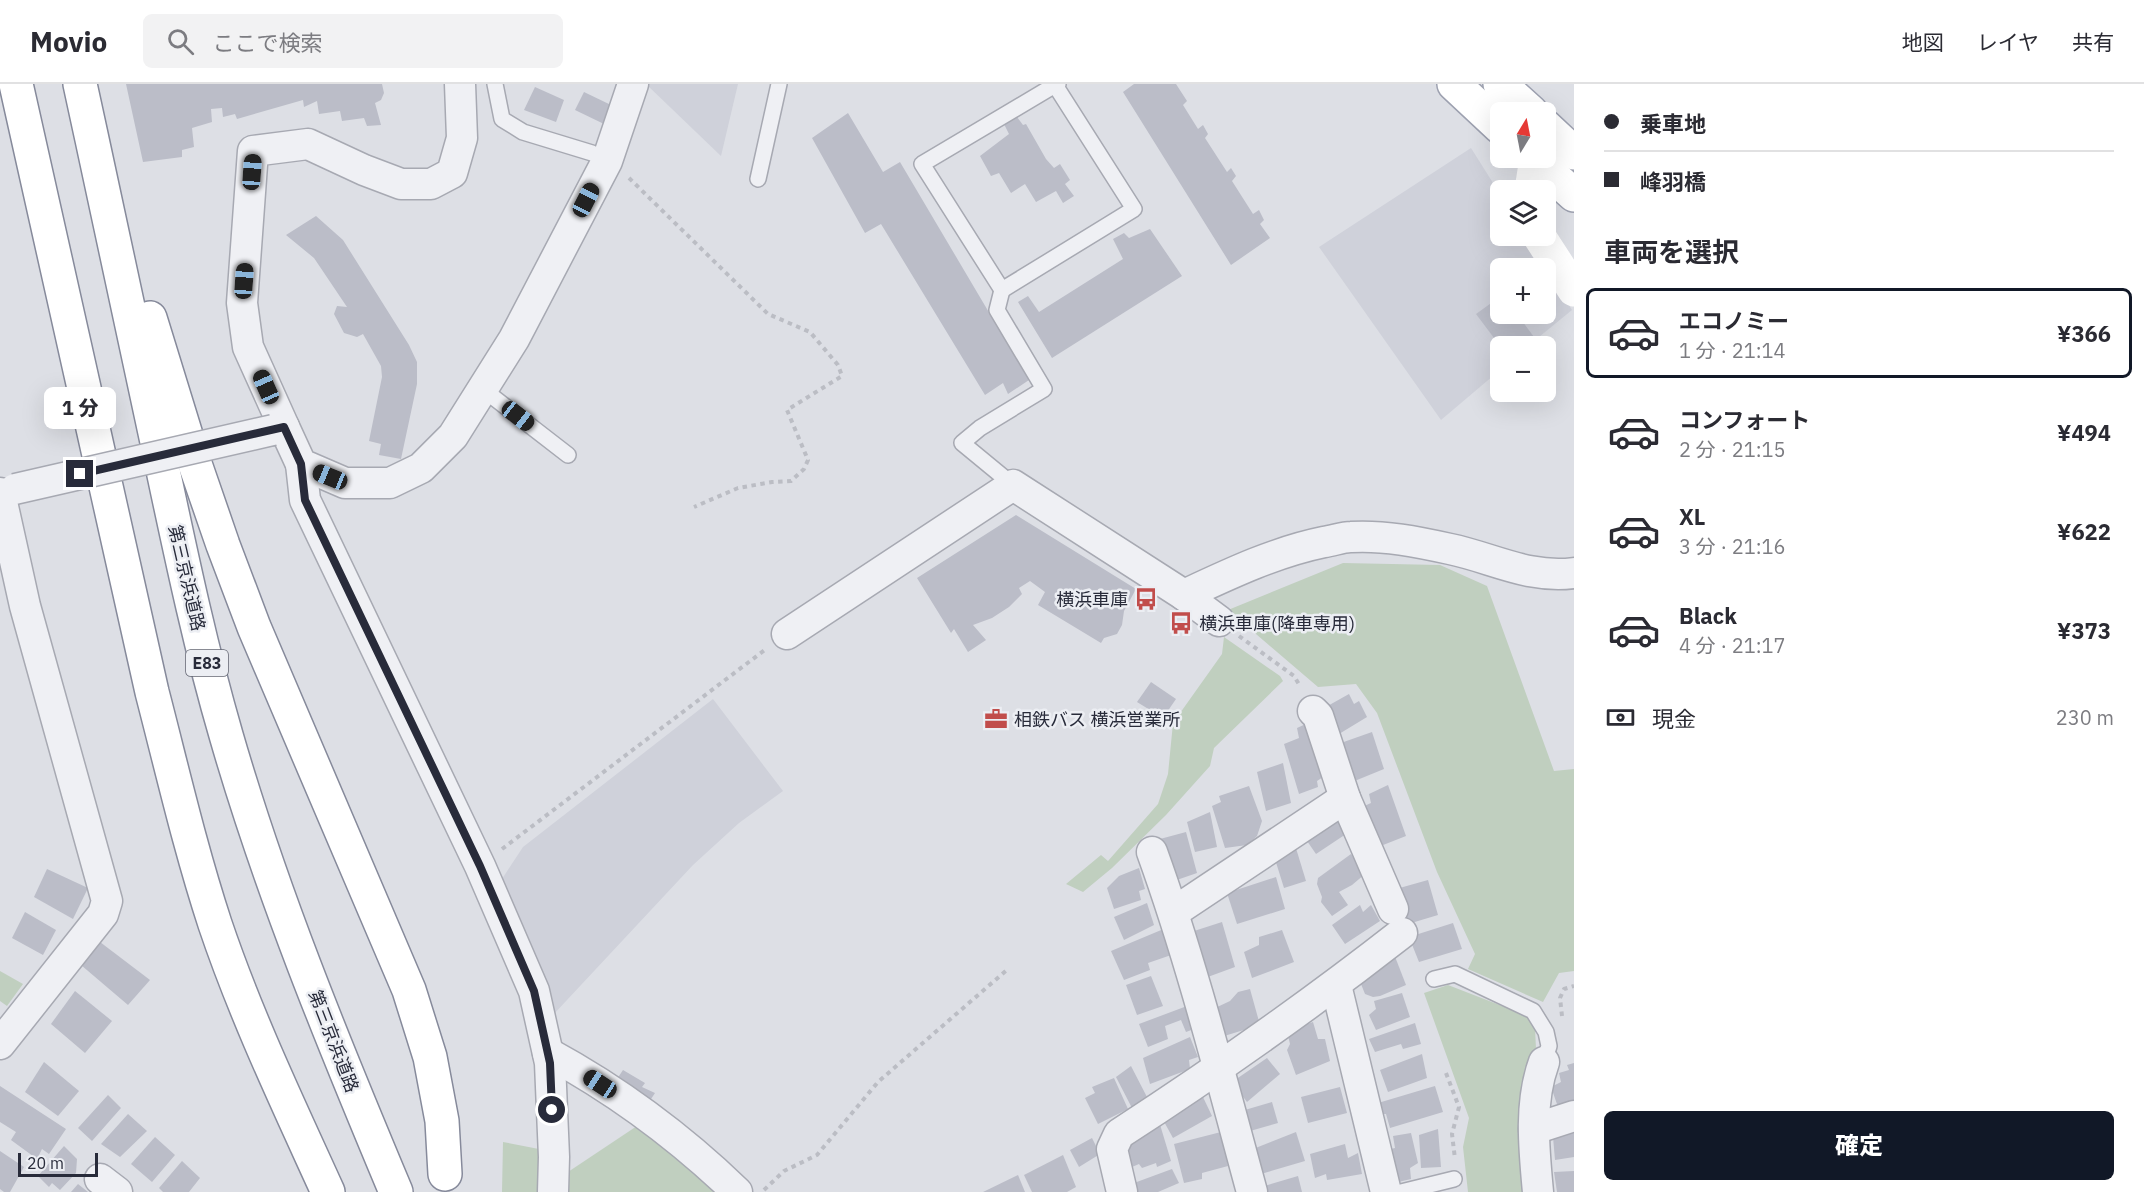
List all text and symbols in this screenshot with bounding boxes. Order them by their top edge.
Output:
search box [143,14,563,68]
text: Movio [30,23,107,60]
icon: search [164,25,197,58]
text: ここで検索 [212,28,322,57]
text: 地図 [1902,28,1944,56]
text: レイヤ [1977,28,2039,56]
text: 共有 [2072,28,2114,56]
north arrow [1490,102,1556,168]
map controls [1490,102,1556,402]
text: 乗車地 [1640,109,1706,138]
car [242,153,262,191]
text: 峰羽橋 [1640,167,1706,196]
car [570,180,602,220]
button: layers [1490,180,1556,246]
text: 車両を選択 [1604,234,1739,269]
button: + [1490,258,1556,324]
car [234,262,254,300]
icon: car [1607,306,1661,360]
text: エコノミー [1679,306,1789,335]
text: ¥366 [2057,319,2111,348]
button: − [1490,336,1556,402]
text: 1 分 · 21:14 [1679,337,1786,364]
car [250,367,282,407]
callout: 1 分 [44,387,116,429]
text: 1 分 [62,394,98,421]
car [498,398,538,434]
icon: car [1607,405,1661,459]
text: コンフォート [1679,405,1810,434]
text: ¥494 [2057,418,2111,447]
text: 2 分 · 21:15 [1679,436,1786,463]
route end [66,460,93,487]
car [310,462,350,492]
text: XL [1679,502,1705,531]
icon: car [1607,504,1661,558]
text: ¥622 [2057,517,2111,546]
street label: 第三京浜道路 [164,523,210,633]
text: 3 分 · 21:16 [1679,533,1786,560]
bus stop icon: 横浜車庫 [1133,586,1159,612]
place label: 横浜車庫 [1056,588,1128,611]
text: Black [1679,601,1737,630]
icon: car [1607,603,1661,657]
bus stop icon: 横浜車庫(降車専用) [1168,610,1194,636]
place label: 横浜車庫(降車専用) [1199,612,1355,635]
text: ¥373 [2057,616,2111,645]
text: 4 分 · 21:17 [1679,632,1786,659]
road number: E83 [186,650,228,676]
icon: cash [1604,701,1637,734]
text: 現金 [1652,704,1696,733]
text: 230 m [2056,704,2114,731]
office icon: 相鉄バス 横浜営業所 [983,706,1009,732]
place label: 相鉄バス 横浜営業所 [1014,708,1180,731]
street label: 第三京浜道路 [304,986,364,1096]
car [580,1067,620,1101]
route start [538,1096,565,1123]
button: 確定 [1604,1111,2114,1180]
scale bar [18,1150,98,1178]
text: 20 m [27,1153,64,1173]

